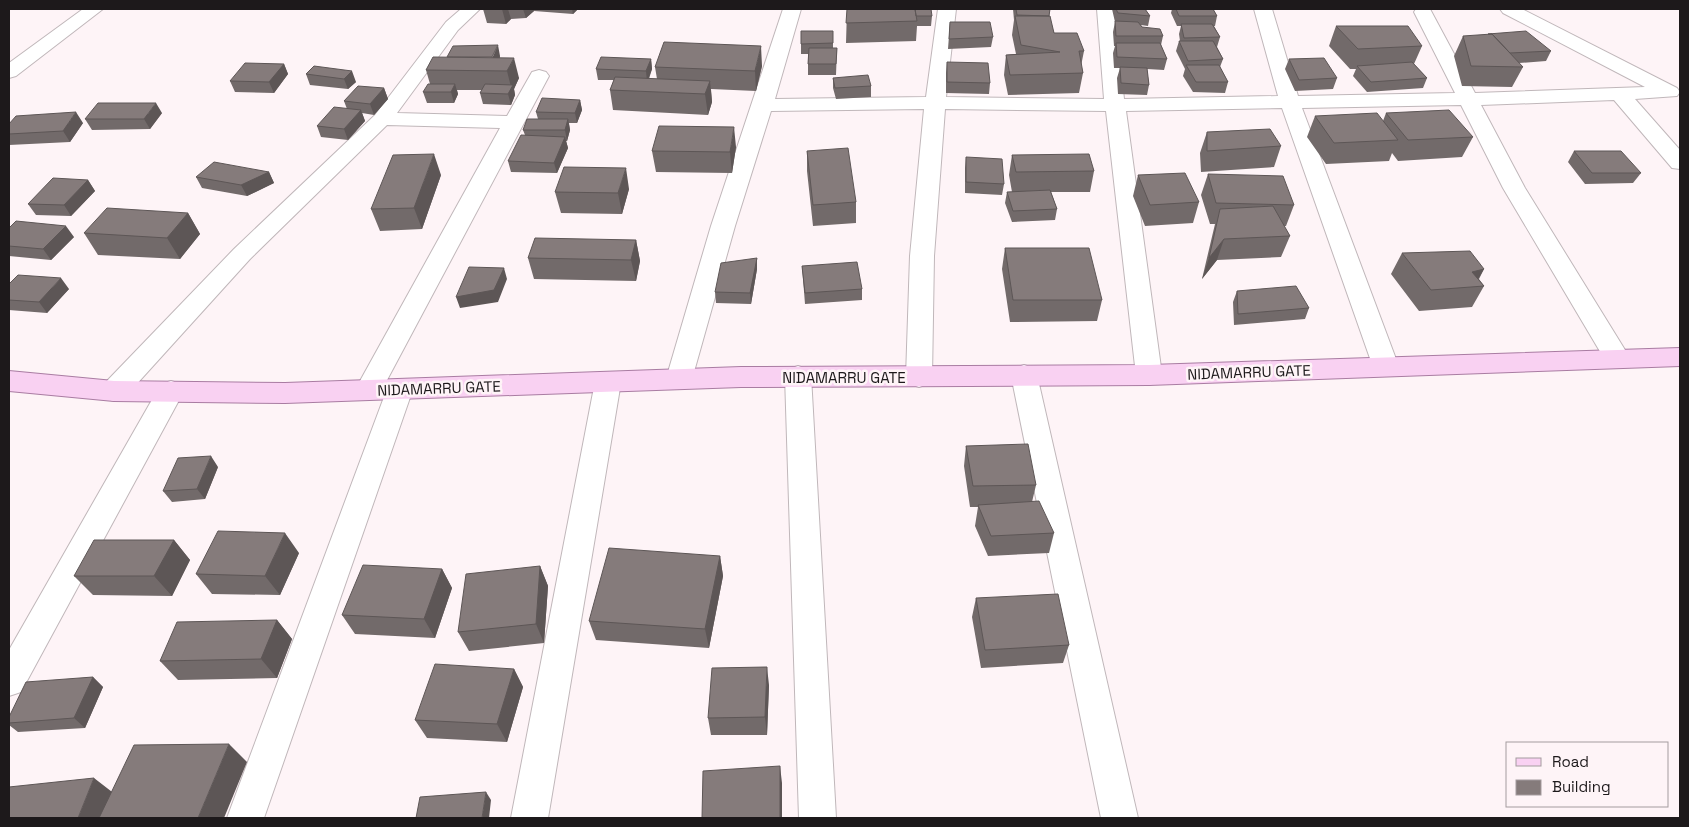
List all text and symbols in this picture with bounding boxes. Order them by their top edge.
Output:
street label: NIDAMARRU GATE [1187,360,1311,384]
street label: NIDAMARRU GATE [782,368,906,387]
street label: NIDAMARRU GATE [377,376,501,400]
legend [1506,742,1669,807]
text: Road [1552,752,1589,771]
text: Building [1552,777,1611,796]

